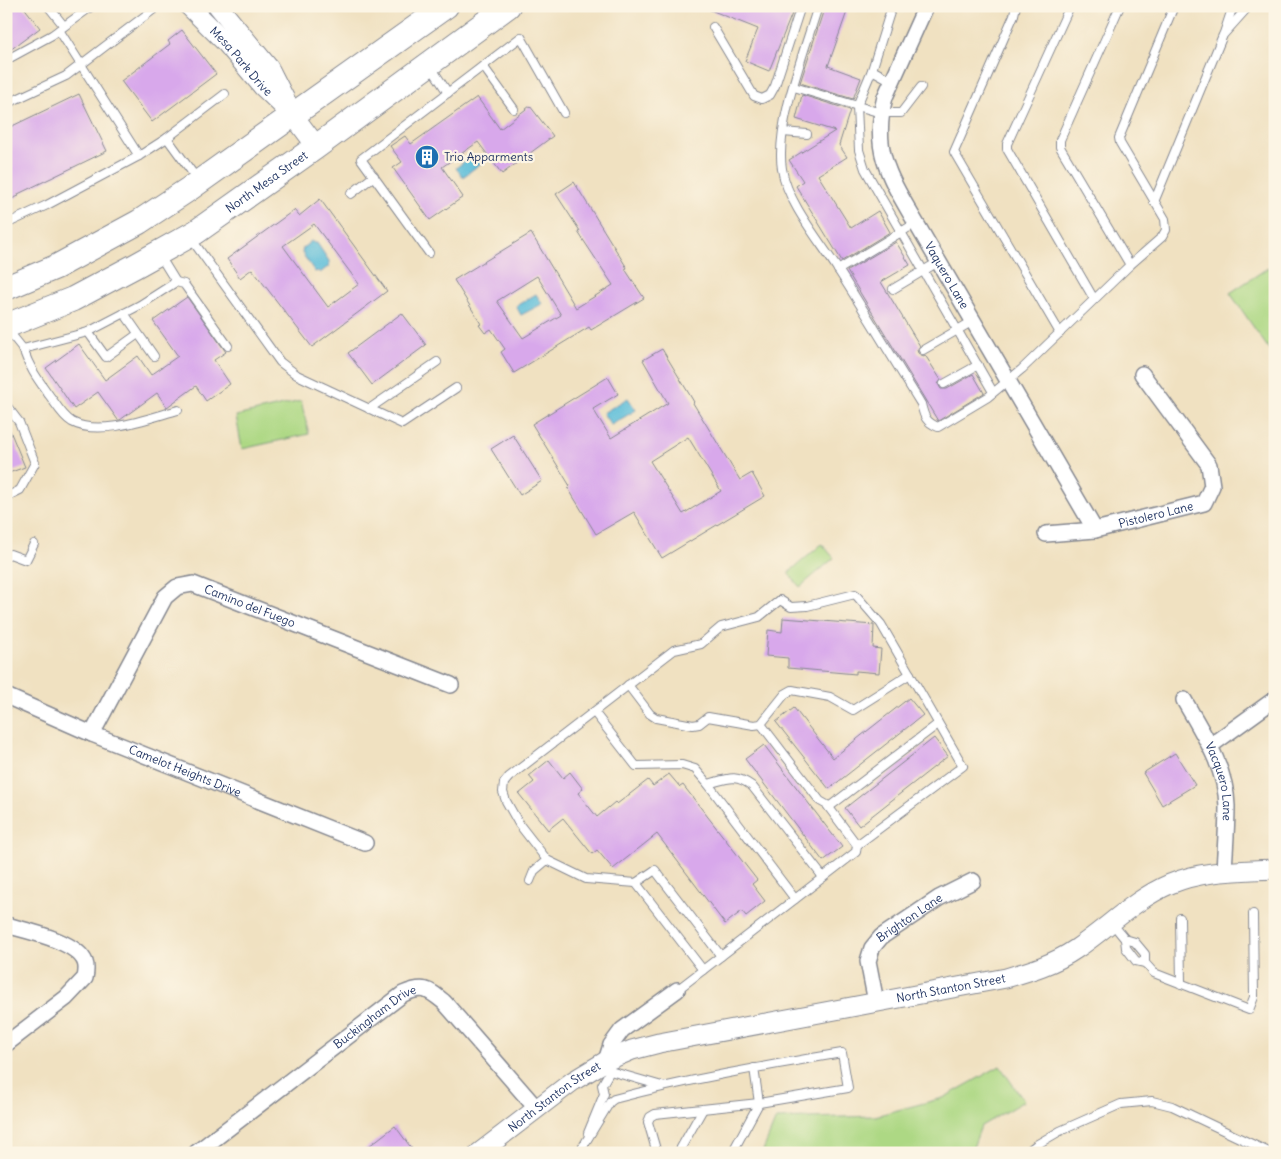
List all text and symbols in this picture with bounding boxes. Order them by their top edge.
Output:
street label: Mesa Park Drive [207,23,276,99]
building icon: Trio Apparments [414,144,440,170]
street label: North Mesa Street [223,147,310,216]
place label: Trio Apparments [444,149,533,164]
street label: Vaquero Lane [922,239,972,311]
street label: Pistolero Lane [1117,498,1195,531]
street label: Camino del Fuego [202,581,298,630]
street label: Vacquero Lane [1202,740,1235,821]
street label: Camelot Heights Drive [127,741,244,800]
street label: Brighton Lane [873,890,945,945]
street label: North Stanton Street [895,970,1006,1005]
street label: Buckingham Drive [330,982,418,1052]
street label: North Stanton Street [505,1058,603,1135]

